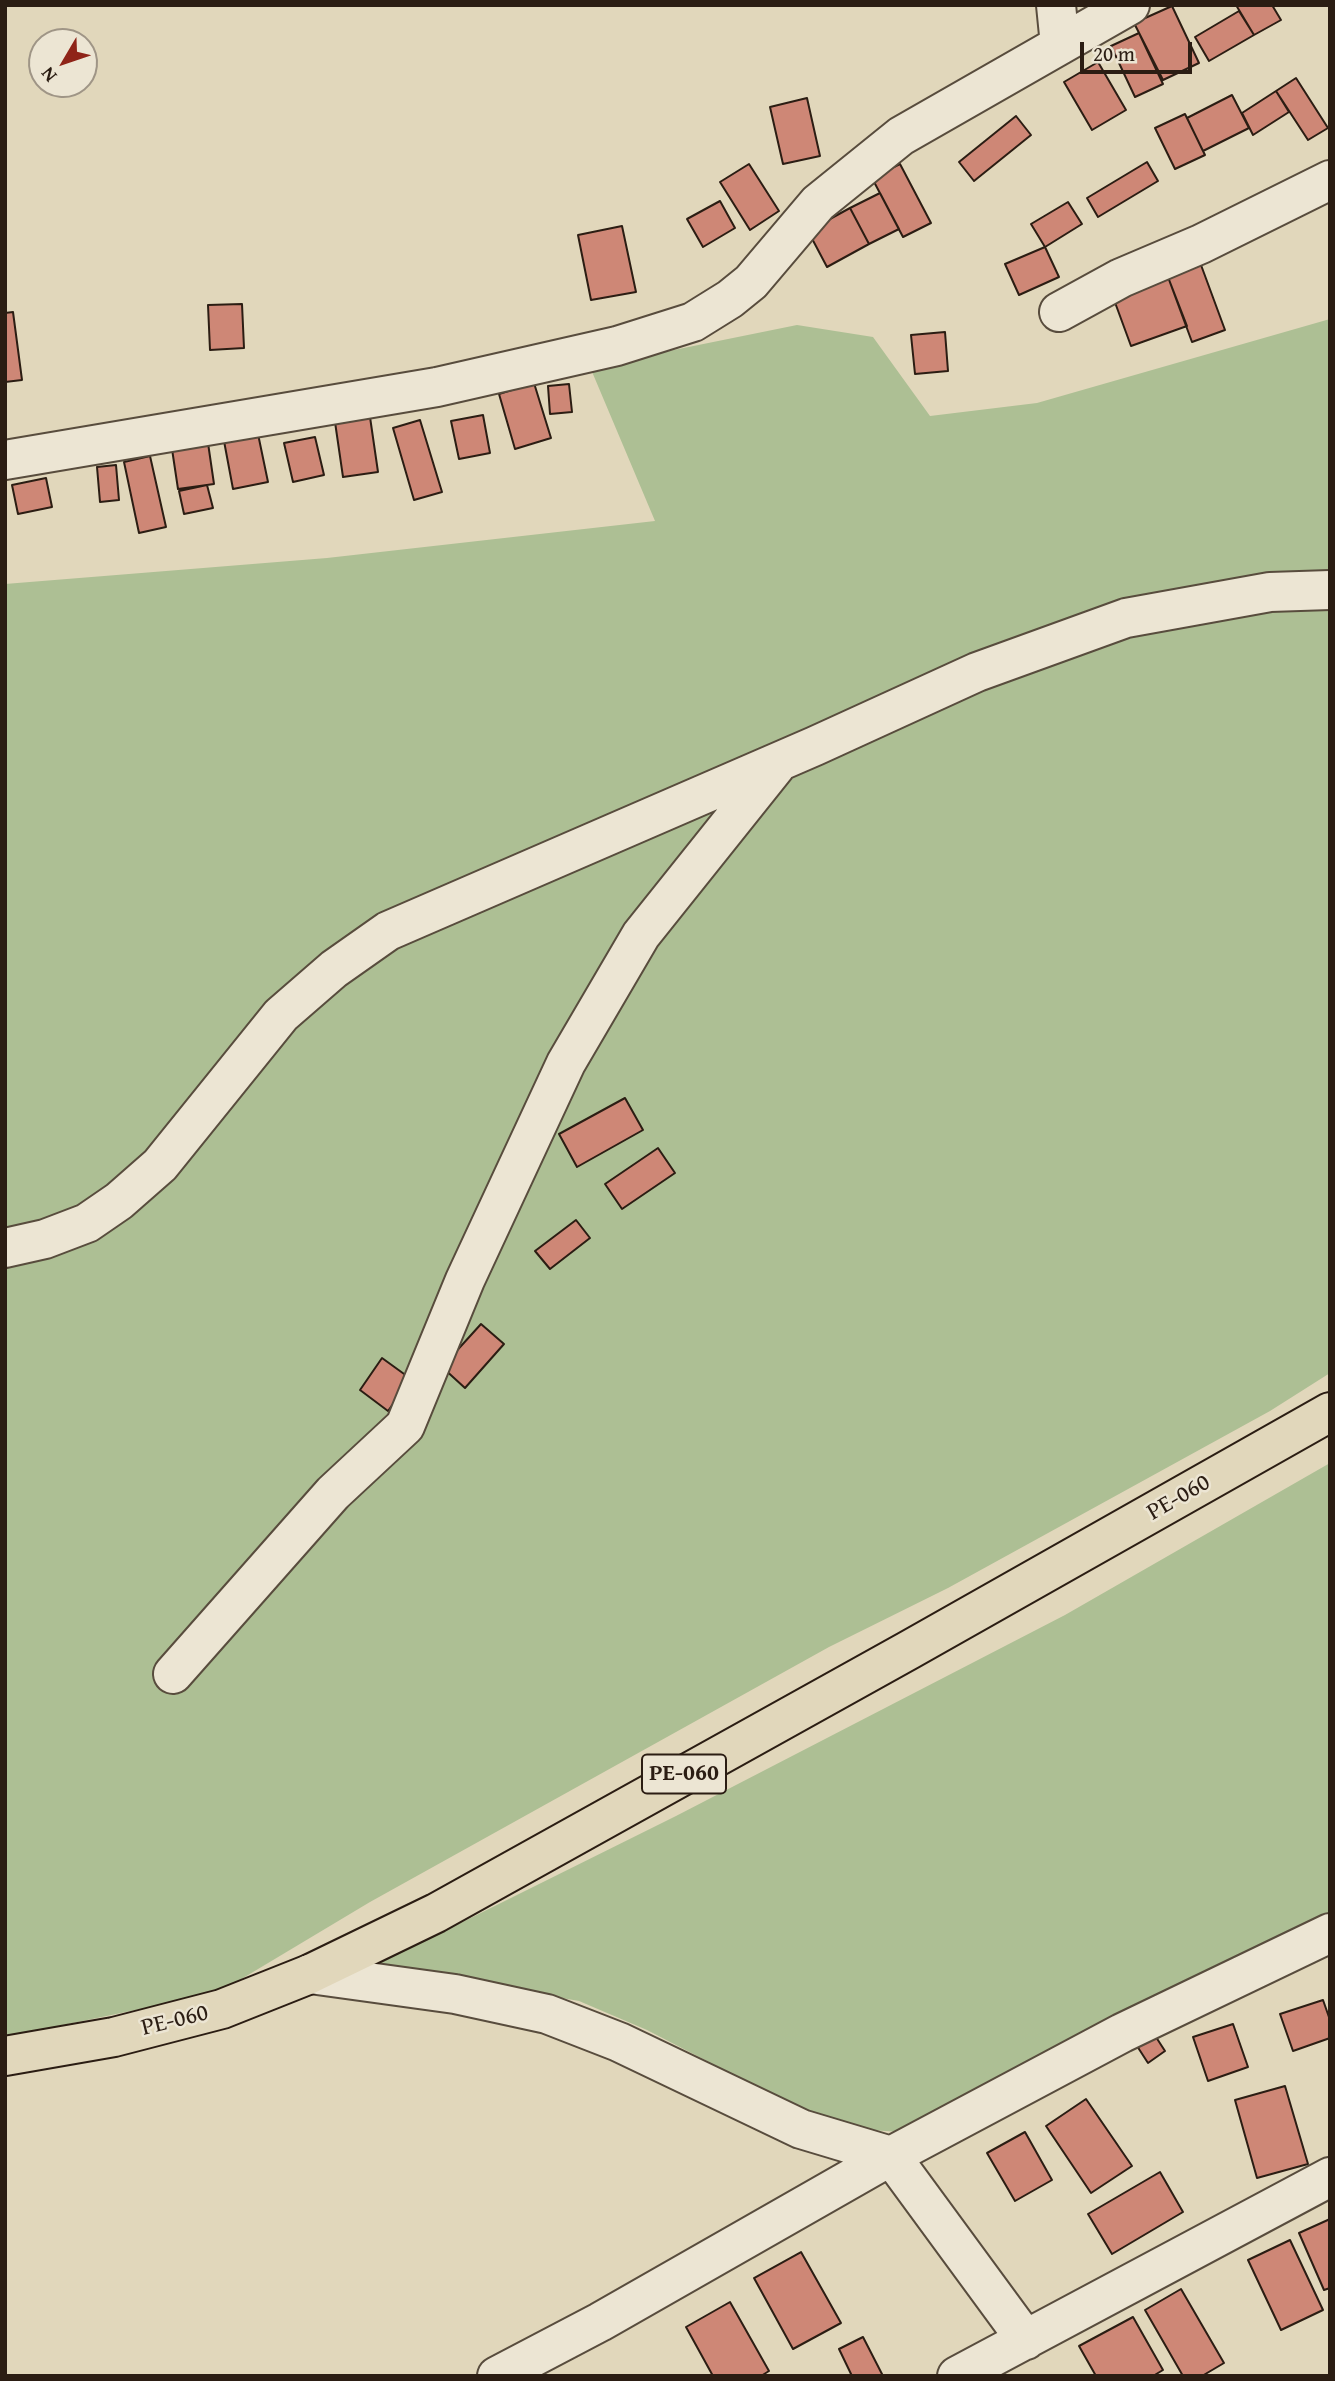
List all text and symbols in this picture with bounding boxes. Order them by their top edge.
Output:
north arrow [28,28,98,98]
scale bar [1083,28,1195,72]
text: 20 m [1093,38,1135,69]
text: N [33,61,63,89]
street label: PE-060 [1142,1469,1216,1527]
road number: PE-060 [642,1754,726,1794]
street label: PE-060 [139,1999,211,2043]

